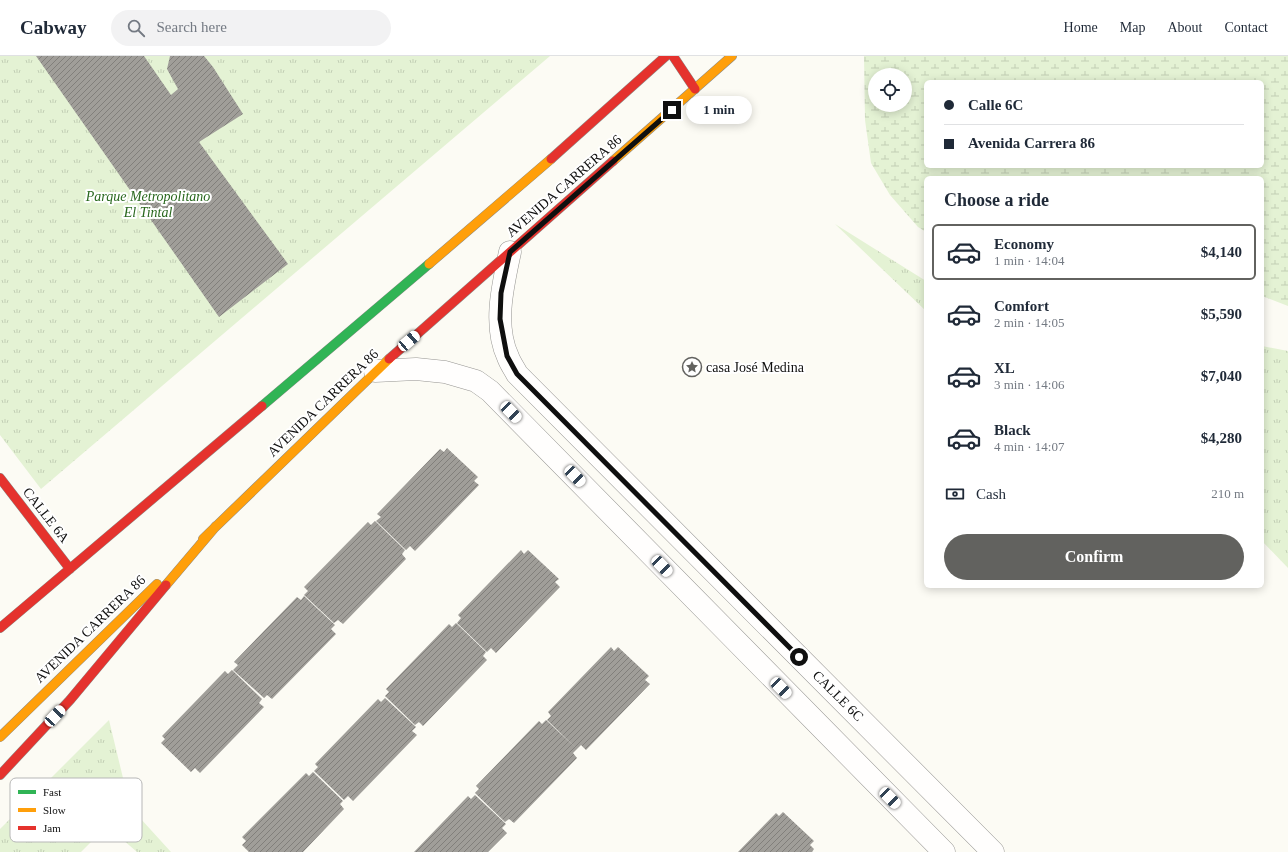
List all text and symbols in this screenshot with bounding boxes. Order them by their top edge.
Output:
search box [111,10,391,46]
text: Cabway [20,17,87,38]
icon: search [125,17,147,39]
text: Search here [157,19,227,35]
text: Home [1064,20,1098,35]
text: Map [1120,20,1145,35]
text: About [1167,20,1202,35]
text: Contact [1224,20,1268,35]
map controls [868,68,912,112]
button: locate [868,68,912,112]
callout: 1 min [686,96,752,124]
text: Calle 6C [968,97,1023,113]
route end [663,101,681,119]
text: 1 min [703,102,735,117]
street label: AVENIDA CARRERA 86 [503,132,625,240]
text: Avenida Carrera 86 [968,135,1095,151]
park label: Parque Metropolitano El Tintal [85,189,210,220]
text: Choose a ride [944,190,1049,210]
icon: car [946,234,982,270]
text: Economy [994,236,1054,252]
text: $4,140 [1201,244,1242,260]
text: 1 min · 14:04 [994,253,1064,268]
icon: car [946,296,982,332]
text: Comfort [994,298,1049,314]
text: $5,590 [1201,306,1242,322]
text: 2 min · 14:05 [994,315,1064,330]
car [396,329,422,353]
street label: AVENIDA CARRERA 86 [265,346,381,460]
place icon: casa José Medina [681,356,703,378]
icon: car [946,358,982,394]
place label: casa José Medina [706,360,805,375]
text: XL [994,360,1015,376]
text: $7,040 [1201,368,1242,384]
text: 3 min · 14:06 [994,377,1064,392]
car [498,399,524,425]
icon: car [946,420,982,456]
text: Black [994,422,1031,438]
text: $4,280 [1201,430,1242,446]
text: 4 min · 14:07 [994,439,1064,454]
car [562,463,588,489]
icon: cash [944,483,966,505]
street label: CALLE 6A [20,484,73,546]
text: Cash [976,486,1006,502]
text: 210 m [1211,486,1244,501]
button: Confirm [944,534,1244,580]
car [649,553,675,579]
street label: AVENIDA CARRERA 86 [32,572,148,686]
route start [790,648,808,666]
street label: CALLE 6C [810,668,866,724]
car [768,675,794,701]
car [42,703,68,729]
legend [10,778,142,842]
car [877,785,903,811]
text: Fast [43,786,61,798]
text: Slow [43,804,66,816]
text: Jam [43,822,61,834]

